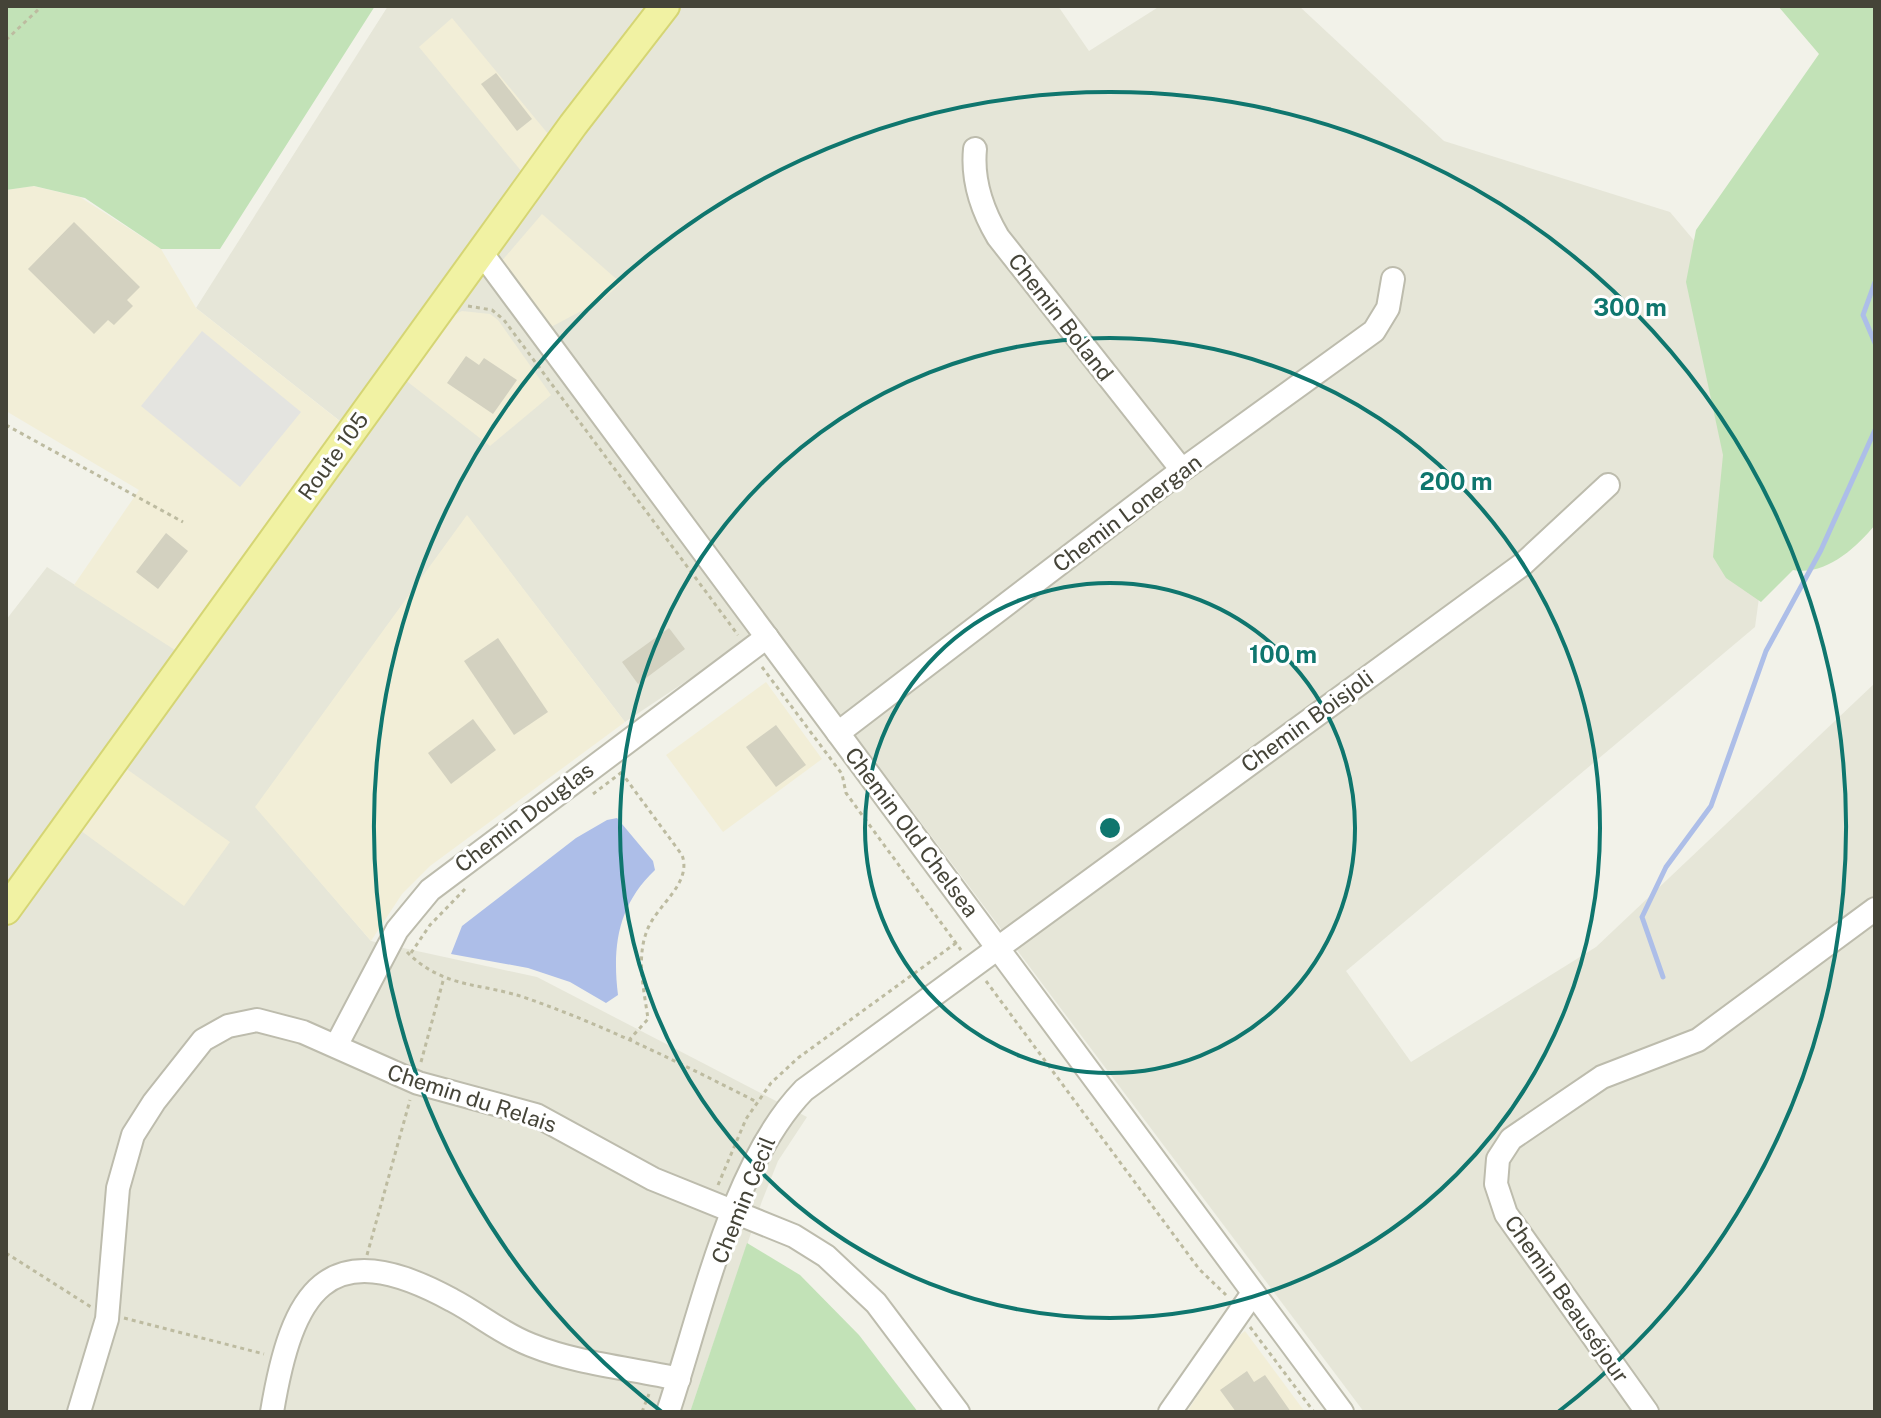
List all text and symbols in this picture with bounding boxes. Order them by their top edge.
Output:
street label: Chemin Boland [1003,248,1119,386]
text: 300 m [1593,293,1667,321]
street label: Route 105 [292,407,374,505]
street label: Chemin Lonergan [1048,449,1206,577]
text: 200 m [1419,467,1493,495]
text: 100 m [1249,640,1317,668]
street label: Chemin Boisjoli [1236,664,1378,778]
street label: Chemin Old Chelsea [840,742,984,922]
street label: Chemin Douglas [450,756,598,878]
centre of rings [1096,814,1124,842]
street label: Chemin du Relais [384,1058,560,1138]
street label: Chemin Cecil [706,1133,780,1267]
street label: Chemin Beauséjour [1499,1210,1635,1388]

